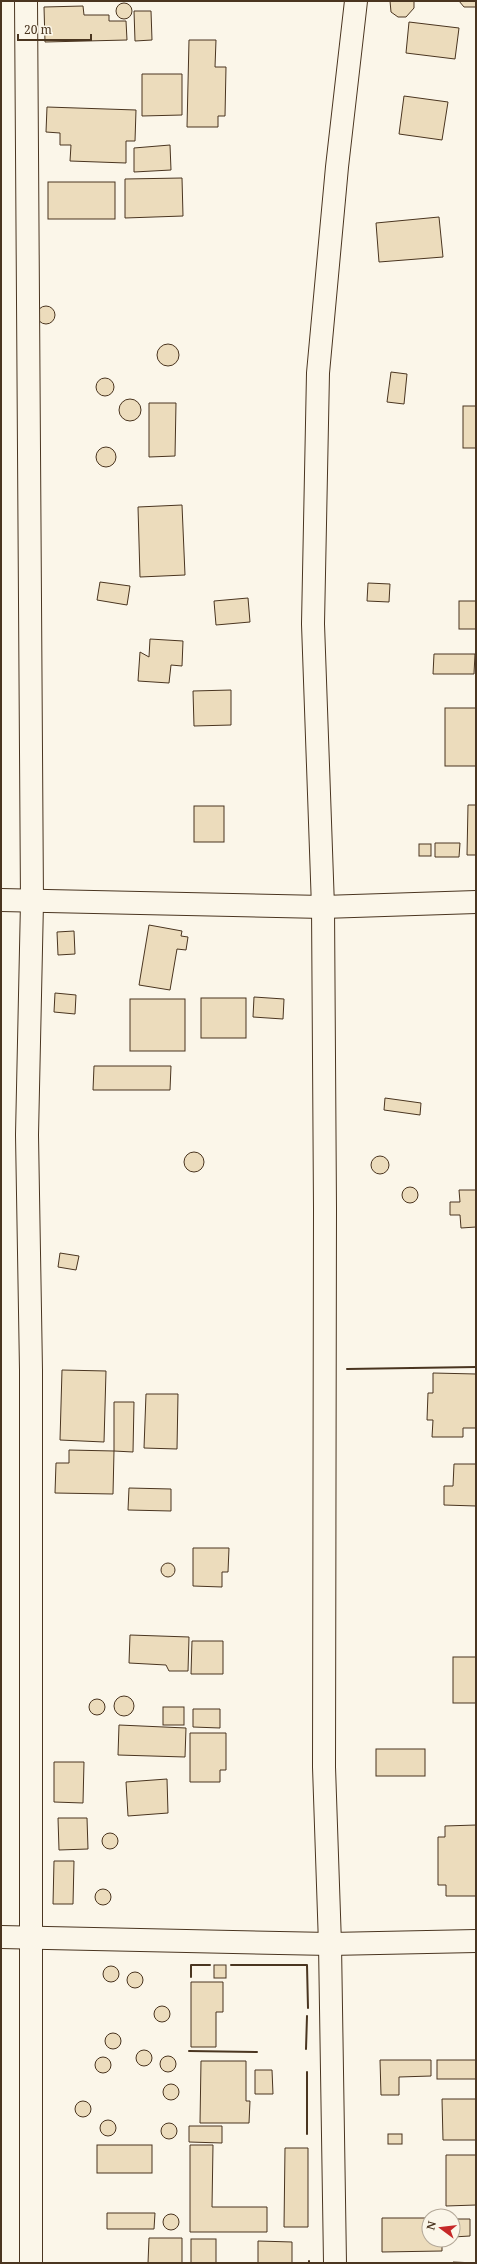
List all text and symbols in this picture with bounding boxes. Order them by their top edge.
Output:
scale bar [18,16,91,42]
text: 20 m [24,21,52,38]
north arrow [421,2208,461,2248]
text: N [422,2219,439,2231]

